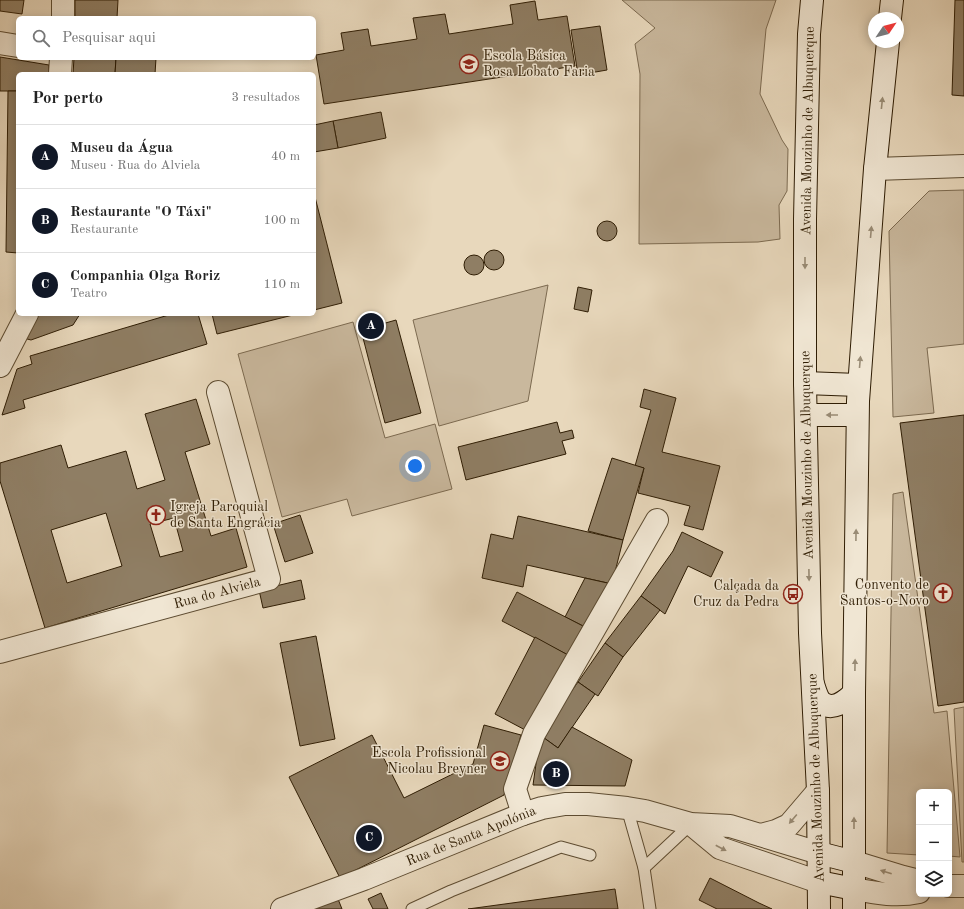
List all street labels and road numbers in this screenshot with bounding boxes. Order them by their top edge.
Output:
street label: Avenida Mouzinho de Albuquerque [799,26,817,236]
street label: Avenida Mouzinho de Albuquerque [798,350,816,560]
street label: Rua do Alviela [172,575,262,611]
street label: Avenida Mouzinho de Albuquerque [805,673,827,883]
street label: Rua de Santa Apolónia [404,803,538,868]

